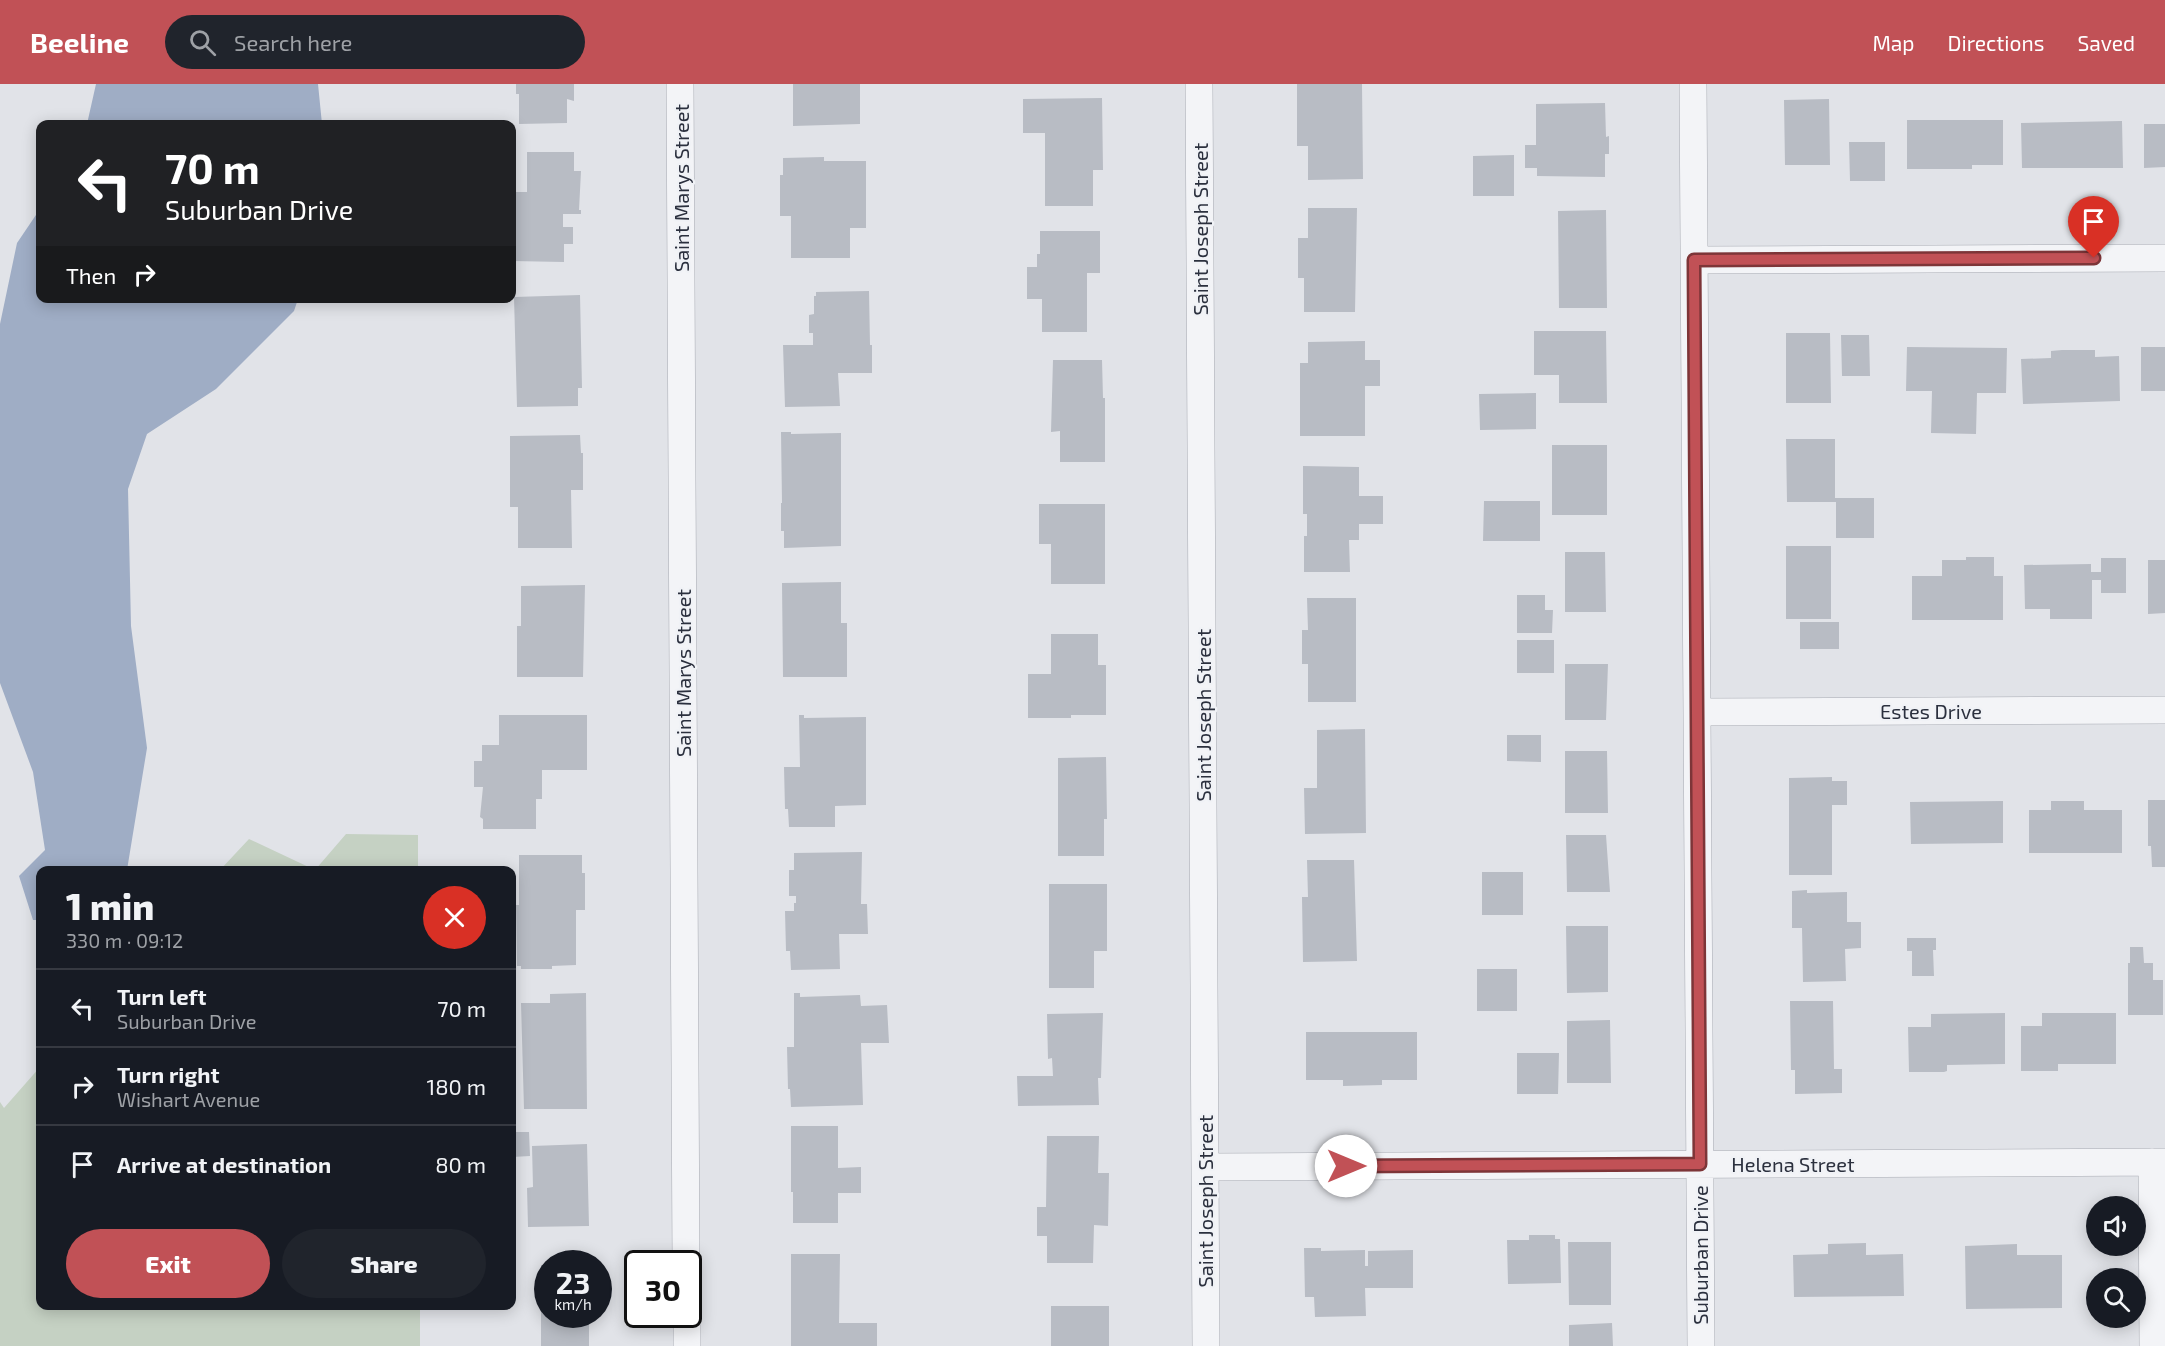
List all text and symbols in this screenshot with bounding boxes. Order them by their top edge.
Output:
search box [165,15,585,69]
text: Beeline [30,25,129,59]
icon: search [186,26,219,59]
text: Search here [234,29,352,55]
text: Map [1872,30,1915,55]
text: Directions [1948,30,2044,55]
text: Saved [2077,30,2135,55]
street label: Saint Marys Street [669,104,693,272]
text: 70 m [165,142,260,192]
street label: Saint Joseph Street [1188,142,1212,315]
icon: left [66,144,144,222]
text: Suburban Drive [165,193,353,225]
pin [2068,196,2119,258]
icon: arrive [2077,205,2110,238]
icon: right [128,258,161,291]
text: Then [66,262,116,288]
street label: Saint Marys Street [671,589,695,757]
street label: Saint Joseph Street [1191,628,1215,801]
street label: Estes Drive [1880,699,1982,723]
text: 1 min [66,884,154,927]
button: close [423,886,486,949]
text: 330 m · 09:12 [66,928,183,952]
text: Turn left [117,983,206,1009]
icon: left [66,992,99,1025]
text: 70 m [437,995,486,1021]
text: Suburban Drive [117,1009,256,1033]
text: Turn right [117,1061,219,1087]
icon: right [66,1070,99,1103]
text: 180 m [426,1073,486,1099]
text: Wishart Avenue [117,1087,260,1111]
street label: Saint Joseph Street [1193,1114,1217,1287]
position arrow [1314,1134,1378,1198]
icon: arrive [66,1148,99,1181]
text: Arrive at destination [117,1151,331,1177]
text: 80 m [435,1151,486,1177]
street label: Helena Street [1731,1152,1855,1176]
street label: Suburban Drive [1688,1185,1712,1325]
map controls [2086,1196,2146,1328]
button: sound [2086,1196,2146,1256]
button: Exit [66,1229,270,1298]
button: Share [282,1229,486,1298]
speed limit sign: 30 [624,1250,702,1328]
text: 23 [556,1264,590,1300]
button: search [2086,1268,2146,1328]
text: km/h [554,1295,592,1313]

